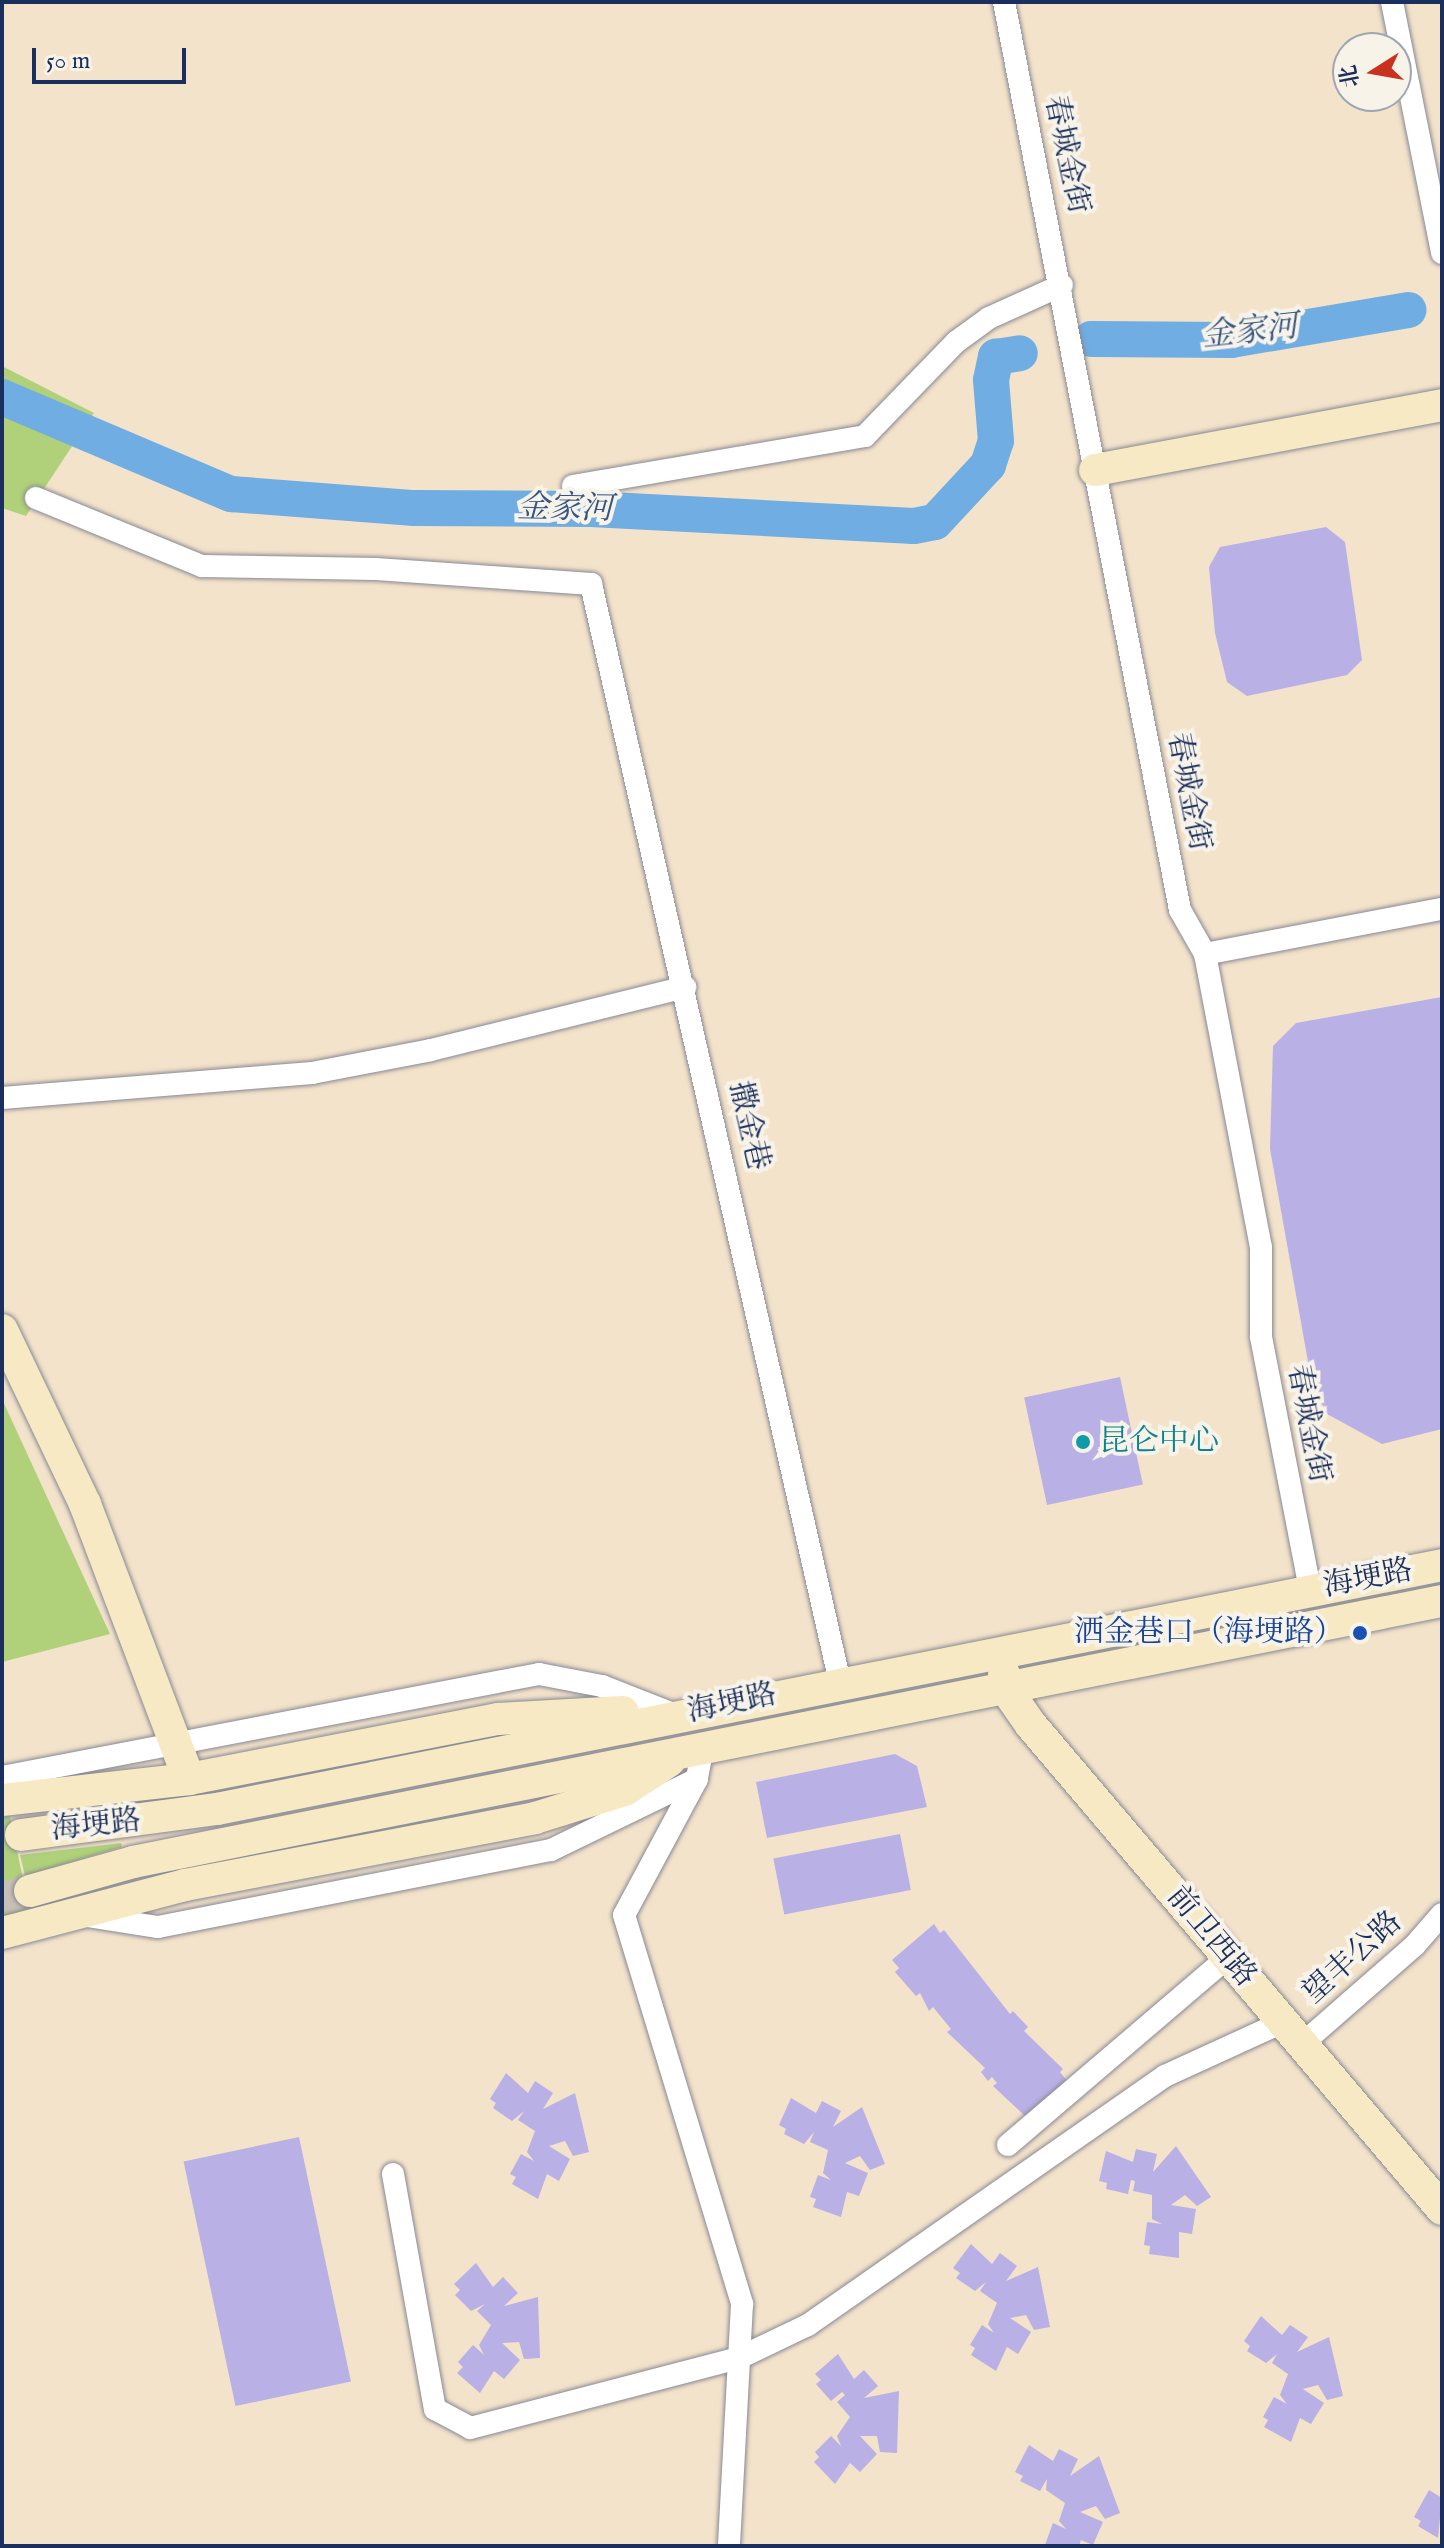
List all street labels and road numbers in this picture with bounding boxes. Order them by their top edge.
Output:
street label: 春城金街 [1036,93,1096,217]
street label: 春城金街 [1159,730,1217,854]
street label: 撒金巷 [720,1078,776,1174]
street label: 春城金街 [1279,1362,1337,1486]
street label: 海埂路 [1320,1553,1416,1605]
street label: 海埂路 [684,1677,780,1731]
street label: 海埂路 [49,1803,143,1849]
street label: 前卫西路 [1159,1879,1263,1995]
street label: 望丰公路 [1296,1904,1410,2012]

